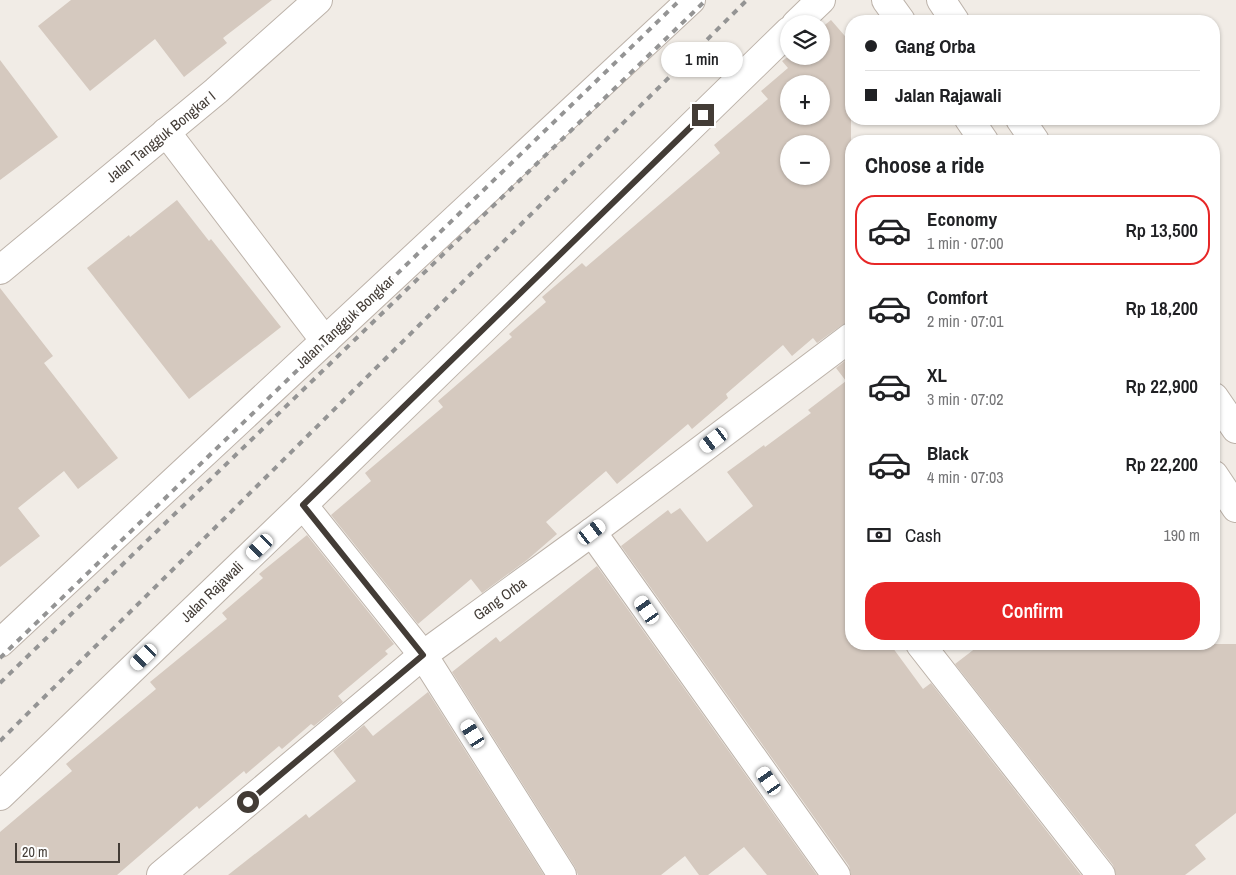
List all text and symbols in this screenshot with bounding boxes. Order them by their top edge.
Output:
map controls [780,15,830,185]
button: layers [780,15,830,65]
text: Gang Orba [895,33,976,59]
callout: 1 min [662,42,744,78]
text: 1 min [685,48,719,70]
button: + [780,75,830,125]
text: Jalan Rajawali [895,82,1002,108]
street label: Jalan Tangguk Bongkar I [101,86,220,187]
route end [692,104,714,126]
button: − [780,135,830,185]
text: Choose a ride [865,150,984,180]
text: Economy [927,206,997,232]
icon: car [867,208,912,253]
text: Rp 13,500 [1126,217,1198,243]
text: 1 min · 07:00 [927,232,1004,254]
street label: Jalan Tangguk Bongkar [290,270,399,373]
text: Comfort [927,284,988,310]
icon: car [867,286,912,331]
text: Rp 18,200 [1126,295,1198,321]
text: 2 min · 07:01 [927,310,1004,332]
text: XL [927,362,947,388]
icon: car [867,364,912,409]
text: Rp 22,900 [1126,373,1198,399]
text: 3 min · 07:02 [927,388,1004,410]
car [697,425,730,455]
text: Black [927,440,969,466]
icon: car [867,442,912,487]
text: Rp 22,200 [1126,451,1198,477]
text: 4 min · 07:03 [927,466,1004,488]
car [575,517,608,547]
icon: cash [865,521,893,549]
text: Cash [905,522,941,548]
text: 190 m [1164,524,1200,546]
car [243,531,276,563]
street label: Jalan Rajawali [176,556,248,627]
street label: Gang Orba [469,572,531,625]
button: Confirm [865,582,1200,640]
car [632,593,661,627]
car [127,641,160,673]
car [458,717,487,751]
car [754,764,783,798]
route start [237,791,259,813]
scale bar [15,840,120,863]
text: 20 m [22,843,48,861]

